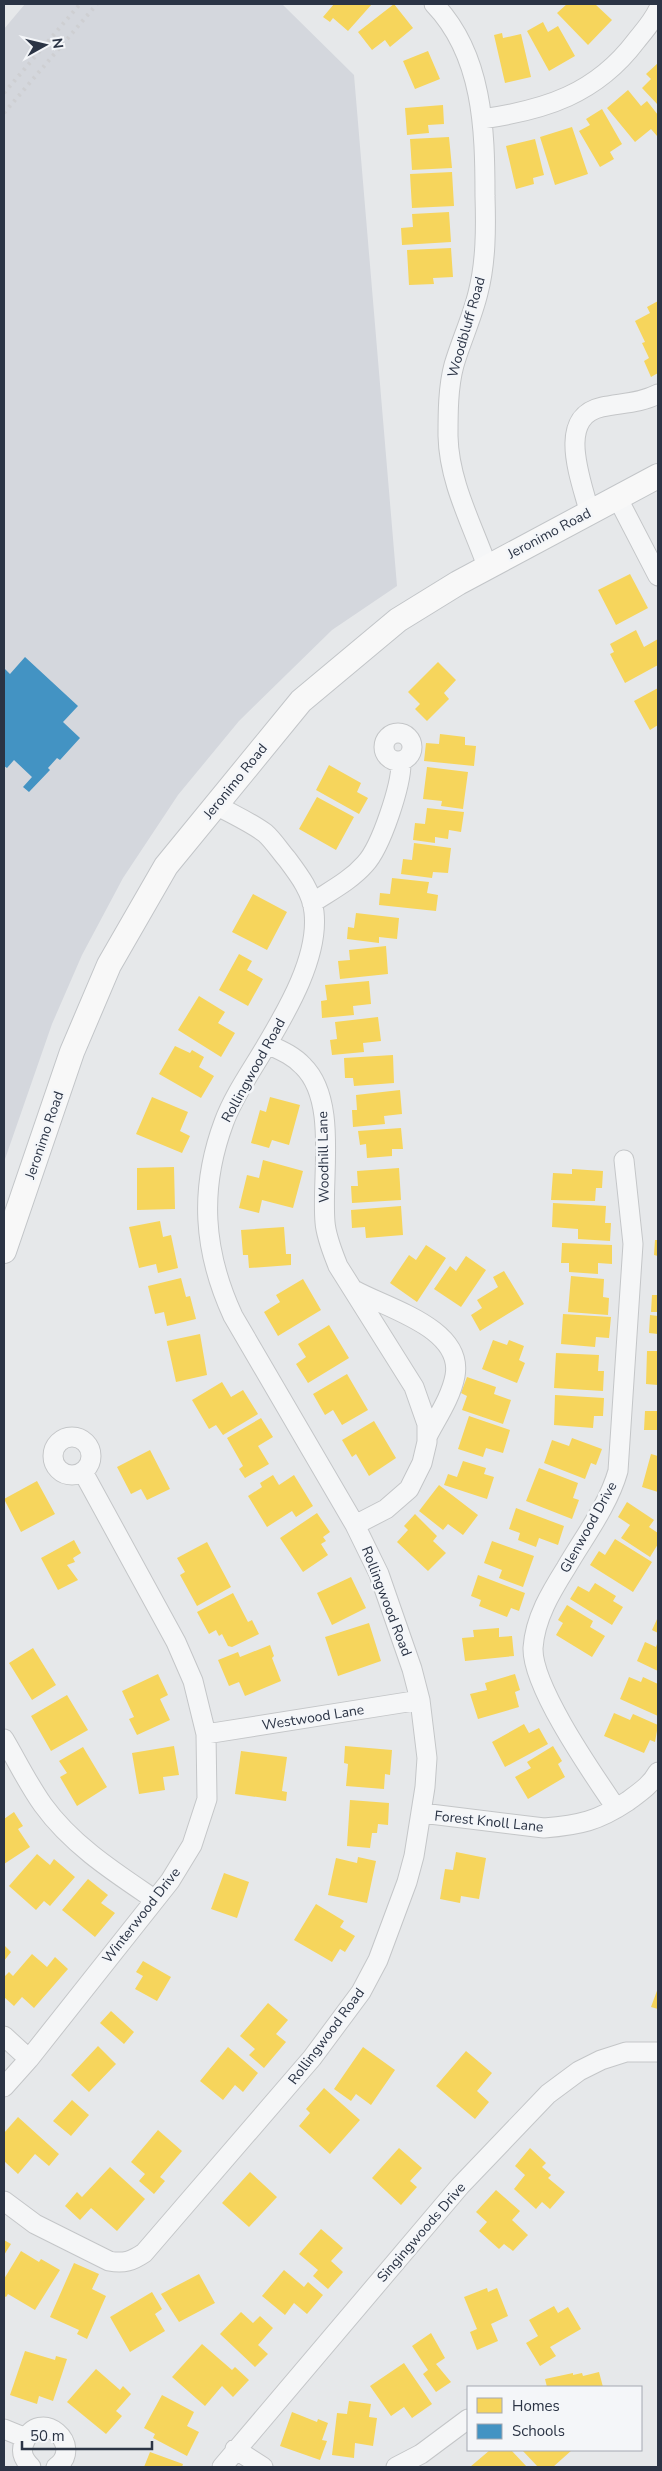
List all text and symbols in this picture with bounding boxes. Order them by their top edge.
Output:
north arrow [20,20,70,70]
text: N [47,37,68,50]
street label: Woodbluff Road [443,275,490,380]
street label: Jeronimo Road [503,503,594,564]
street label: Jeronimo Road [198,740,272,824]
street label: Rollingwood Road [217,1015,290,1126]
street label: Jeronimo Road [20,1089,68,1183]
street label: Woodhill Lane [313,1111,334,1203]
street label: Glenwood Drive [555,1478,621,1576]
street label: Rollingwood Road [357,1544,416,1659]
street label: Westwood Lane [261,1700,365,1735]
street label: Forest Knoll Lane [433,1806,544,1837]
street label: Winterwood Drive [98,1864,185,1967]
street label: Rollingwood Road [284,1984,369,2088]
street label: Singingwoods Drive [373,2178,470,2286]
legend [467,2386,642,2451]
text: Homes [512,2396,560,2416]
scale bar [22,2418,152,2450]
text: Schools [512,2421,565,2441]
text: 50 m [30,2426,65,2446]

